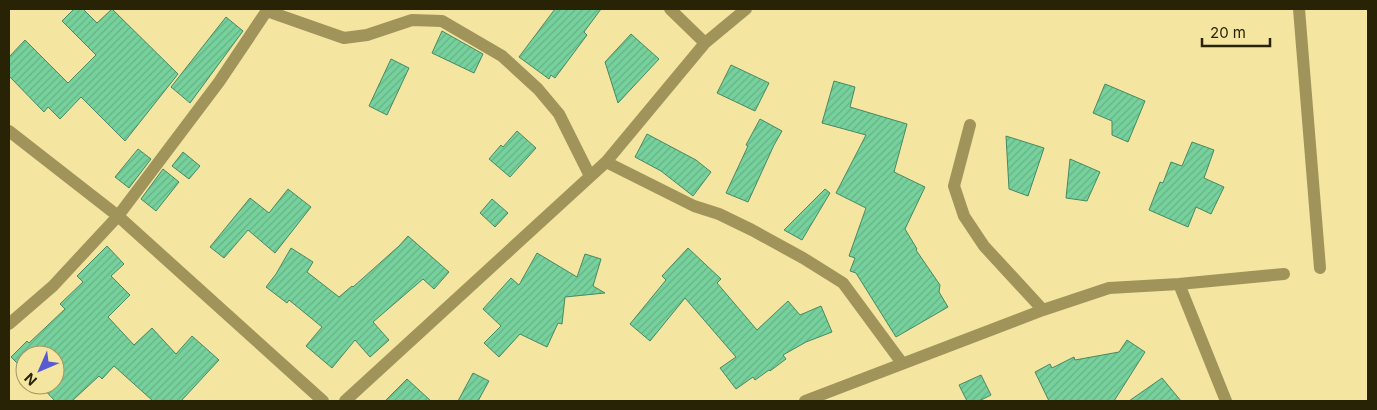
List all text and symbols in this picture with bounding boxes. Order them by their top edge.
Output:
scale bar [1202,15,1270,47]
text: 20 m [1210,23,1246,42]
north arrow [15,345,65,395]
text: N [21,370,40,389]

